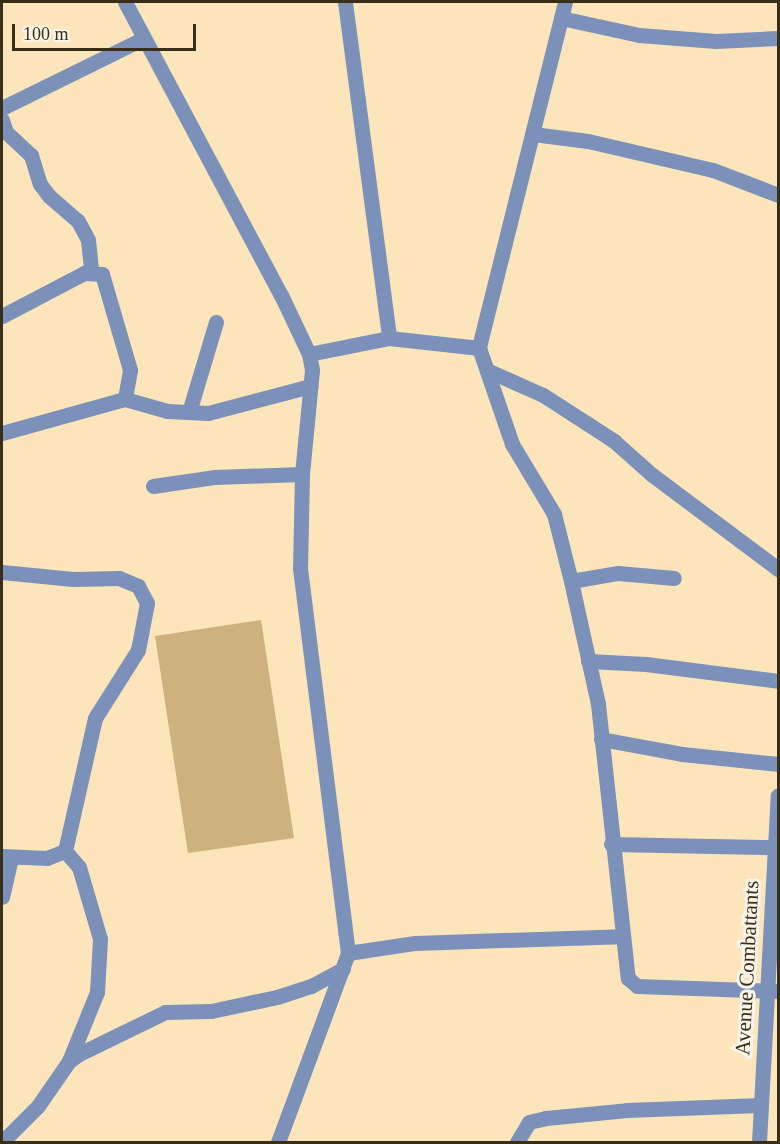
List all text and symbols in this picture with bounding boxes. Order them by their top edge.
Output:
scale bar [15,12,200,50]
text: 100 m [23,24,69,44]
street label: Avenue Combattants [730,880,764,1056]

